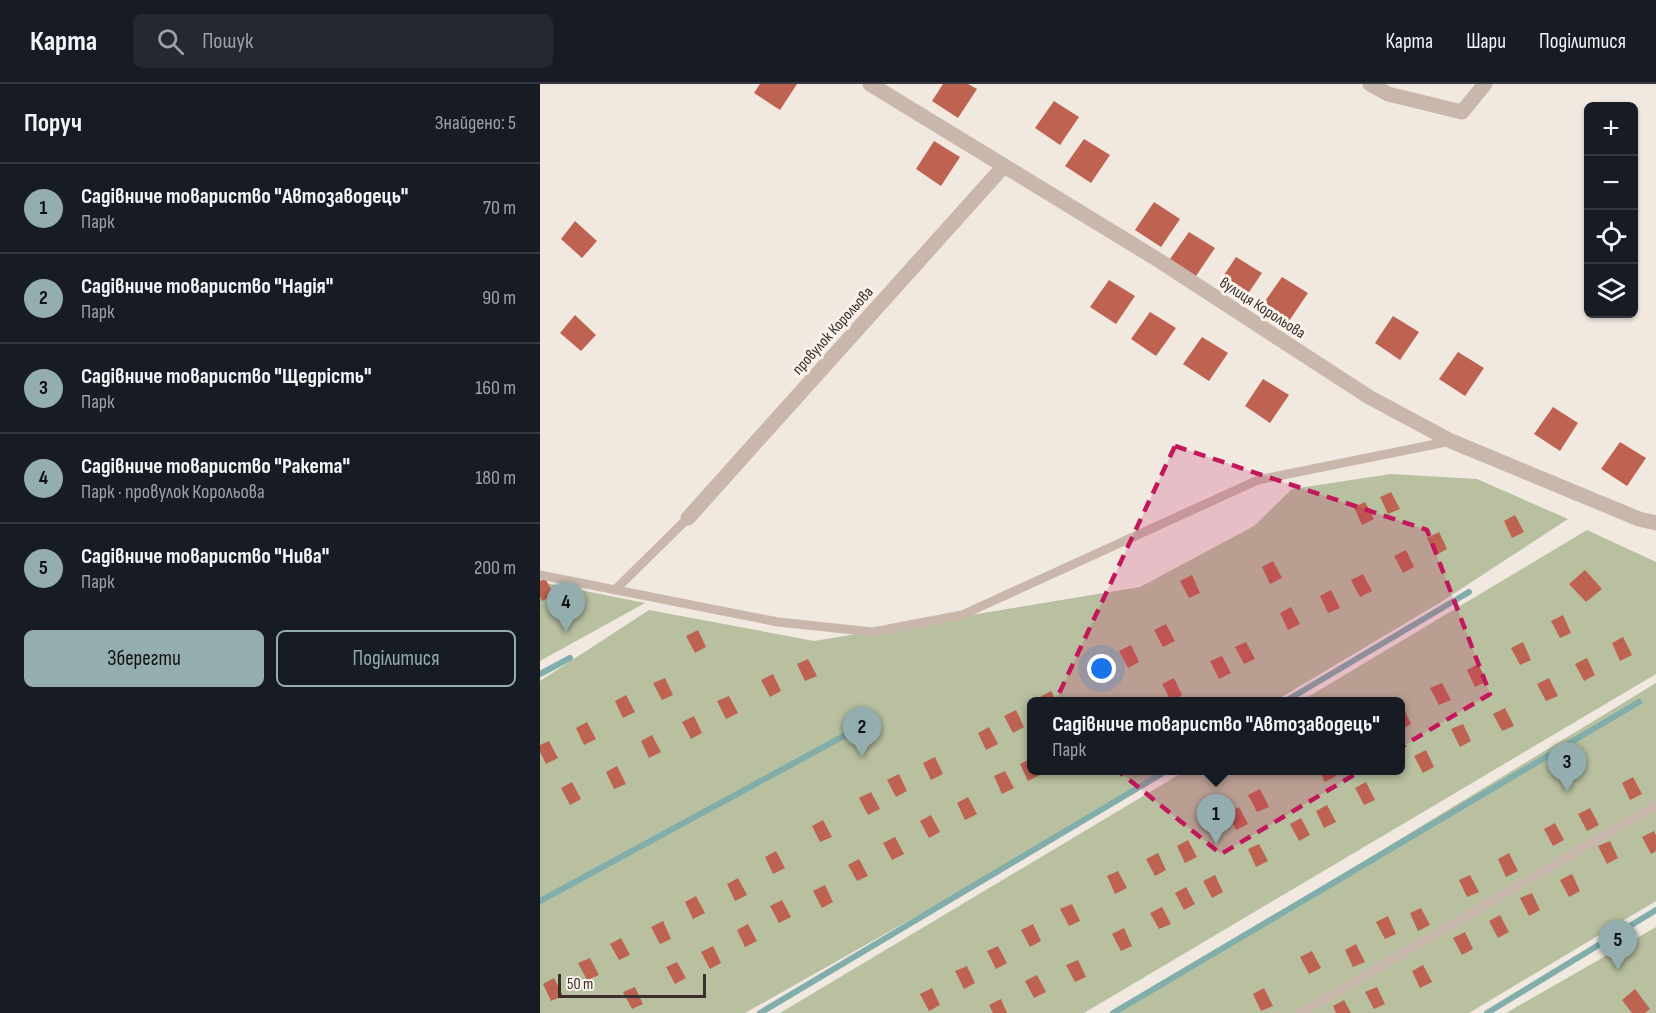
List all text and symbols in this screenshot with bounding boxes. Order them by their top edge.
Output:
search box [133,14,553,68]
text: Карта [30,25,97,58]
icon: search [154,25,187,58]
text: Пошук [202,28,253,55]
text: Карта [1385,29,1433,54]
text: Шари [1466,29,1506,54]
text: Поділитися [1539,29,1626,54]
map controls [1584,102,1638,318]
button: + [1584,102,1638,156]
text: Поруч [24,108,82,139]
text: Знайдено: 5 [435,111,516,135]
button: − [1584,156,1638,210]
text: Садівниче товариство "Автозаводець" [81,183,408,210]
text: 1 [40,196,47,220]
text: 70 m [483,196,516,220]
text: Парк [81,210,115,234]
button: locate [1584,210,1638,264]
button: layers [1584,264,1638,318]
text: Садівниче товариство "Надія" [81,273,333,300]
street label: вулиця Корольова [1216,273,1309,343]
street label: провулок Корольова [789,283,878,379]
text: 2 [39,286,48,310]
text: 90 m [482,286,516,310]
text: Парк [81,300,115,324]
text: Садівниче товариство "Щедрість" [81,363,372,390]
text: 3 [39,376,48,400]
text: 160 m [475,376,516,400]
text: Парк [81,390,115,414]
text: Садівниче товариство "Ракета" [81,453,350,480]
text: 4 [39,466,48,490]
text: 180 m [475,466,516,490]
text: Парк · провулок Корольова [81,480,265,504]
text: Садівниче товариство "Нива" [81,543,329,570]
text: 5 [39,556,48,580]
text: 200 m [474,556,516,580]
text: Парк [81,570,115,594]
pin: 4 [546,582,586,632]
button: Зберегти [24,630,264,687]
button: Поділитися [276,630,516,687]
your location [1087,654,1116,683]
popup [1027,697,1405,775]
pin: 2 [842,708,882,757]
text: Садівниче товариство "Автозаводець" [1052,711,1380,738]
text: Парк [1052,738,1086,762]
pin: 3 [1548,742,1586,792]
pin: 1 [1196,794,1236,844]
pin: 5 [1598,920,1638,970]
scale bar [558,971,706,998]
text: 50 m [567,975,593,994]

